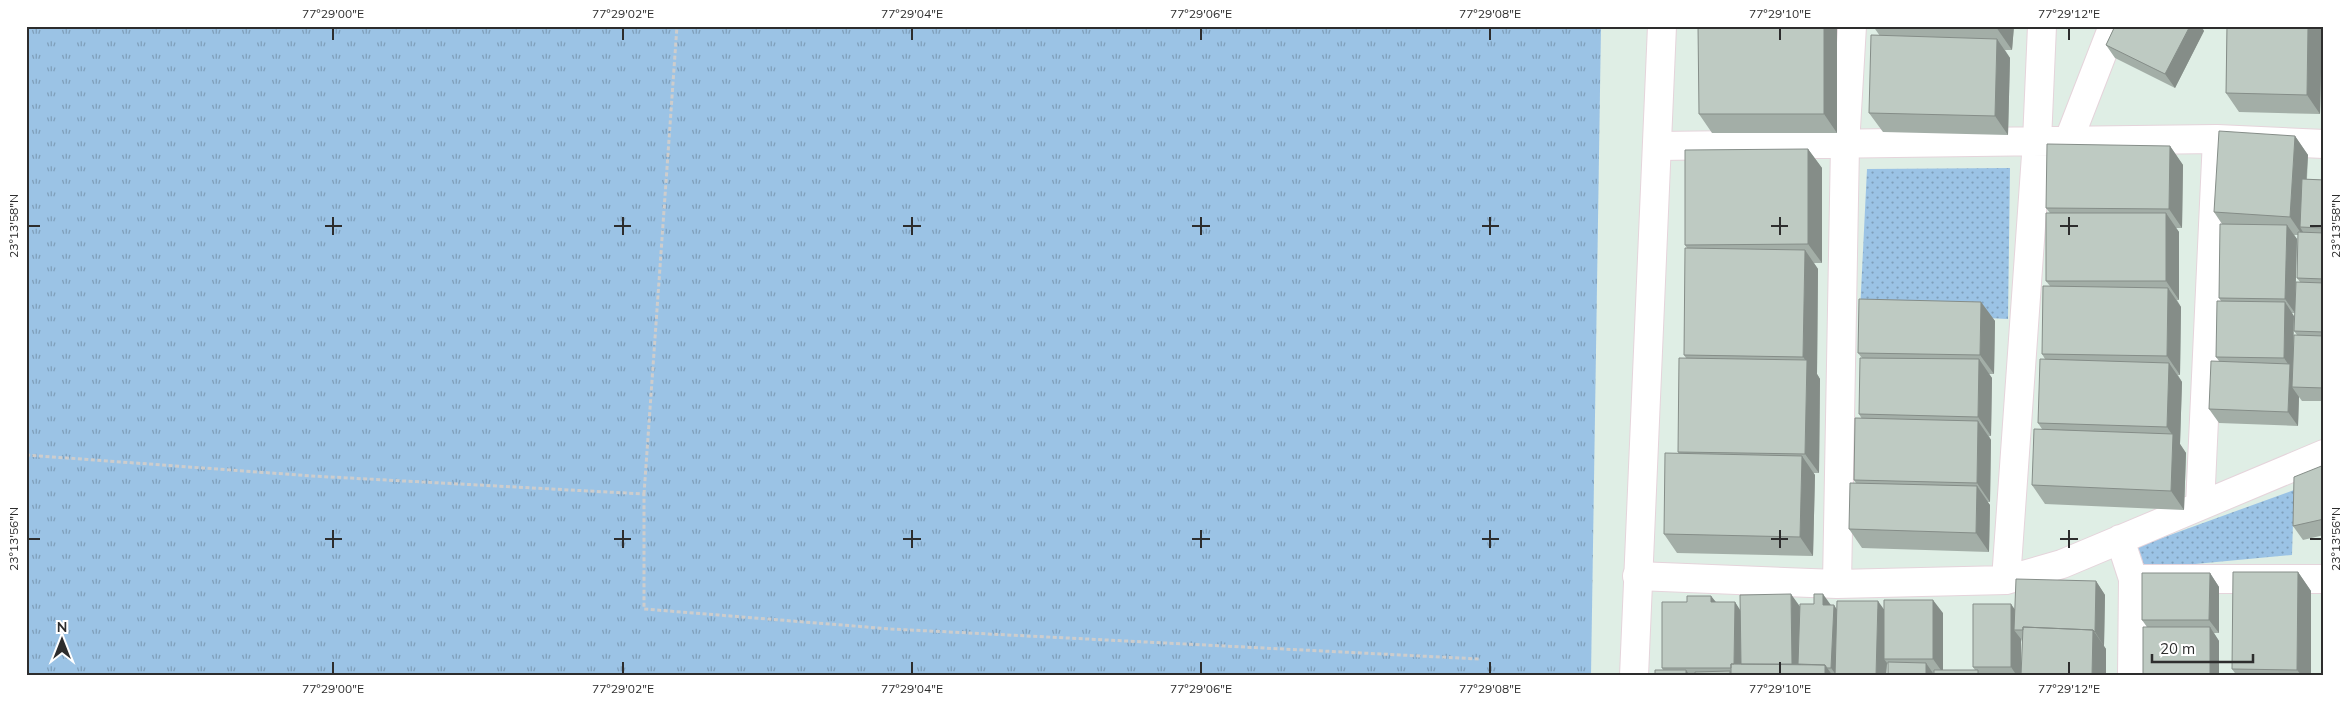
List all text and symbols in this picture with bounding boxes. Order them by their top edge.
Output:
text: 77°29'00"E [302,6,364,21]
text: 77°29'02"E [592,6,654,21]
text: 77°29'04"E [881,6,943,21]
text: 77°29'06"E [1170,6,1232,21]
text: 77°29'08"E [1459,6,1521,21]
text: 77°29'10"E [1749,6,1811,21]
text: 77°29'12"E [2038,6,2100,21]
text: 23°13'58"N [6,194,21,258]
text: 23°13'58"N [2328,194,2343,258]
text: 23°13'56"N [6,507,21,571]
text: 23°13'56"N [2328,507,2343,571]
north arrow [38,614,88,664]
text: N [57,618,67,636]
scale bar [2152,632,2254,664]
text: 20 m [2160,639,2195,658]
text: 77°29'00"E [302,681,364,696]
text: 77°29'02"E [592,681,654,696]
text: 77°29'04"E [881,681,943,696]
text: 77°29'06"E [1170,681,1232,696]
text: 77°29'08"E [1459,681,1521,696]
text: 77°29'10"E [1749,681,1811,696]
text: 77°29'12"E [2038,681,2100,696]

